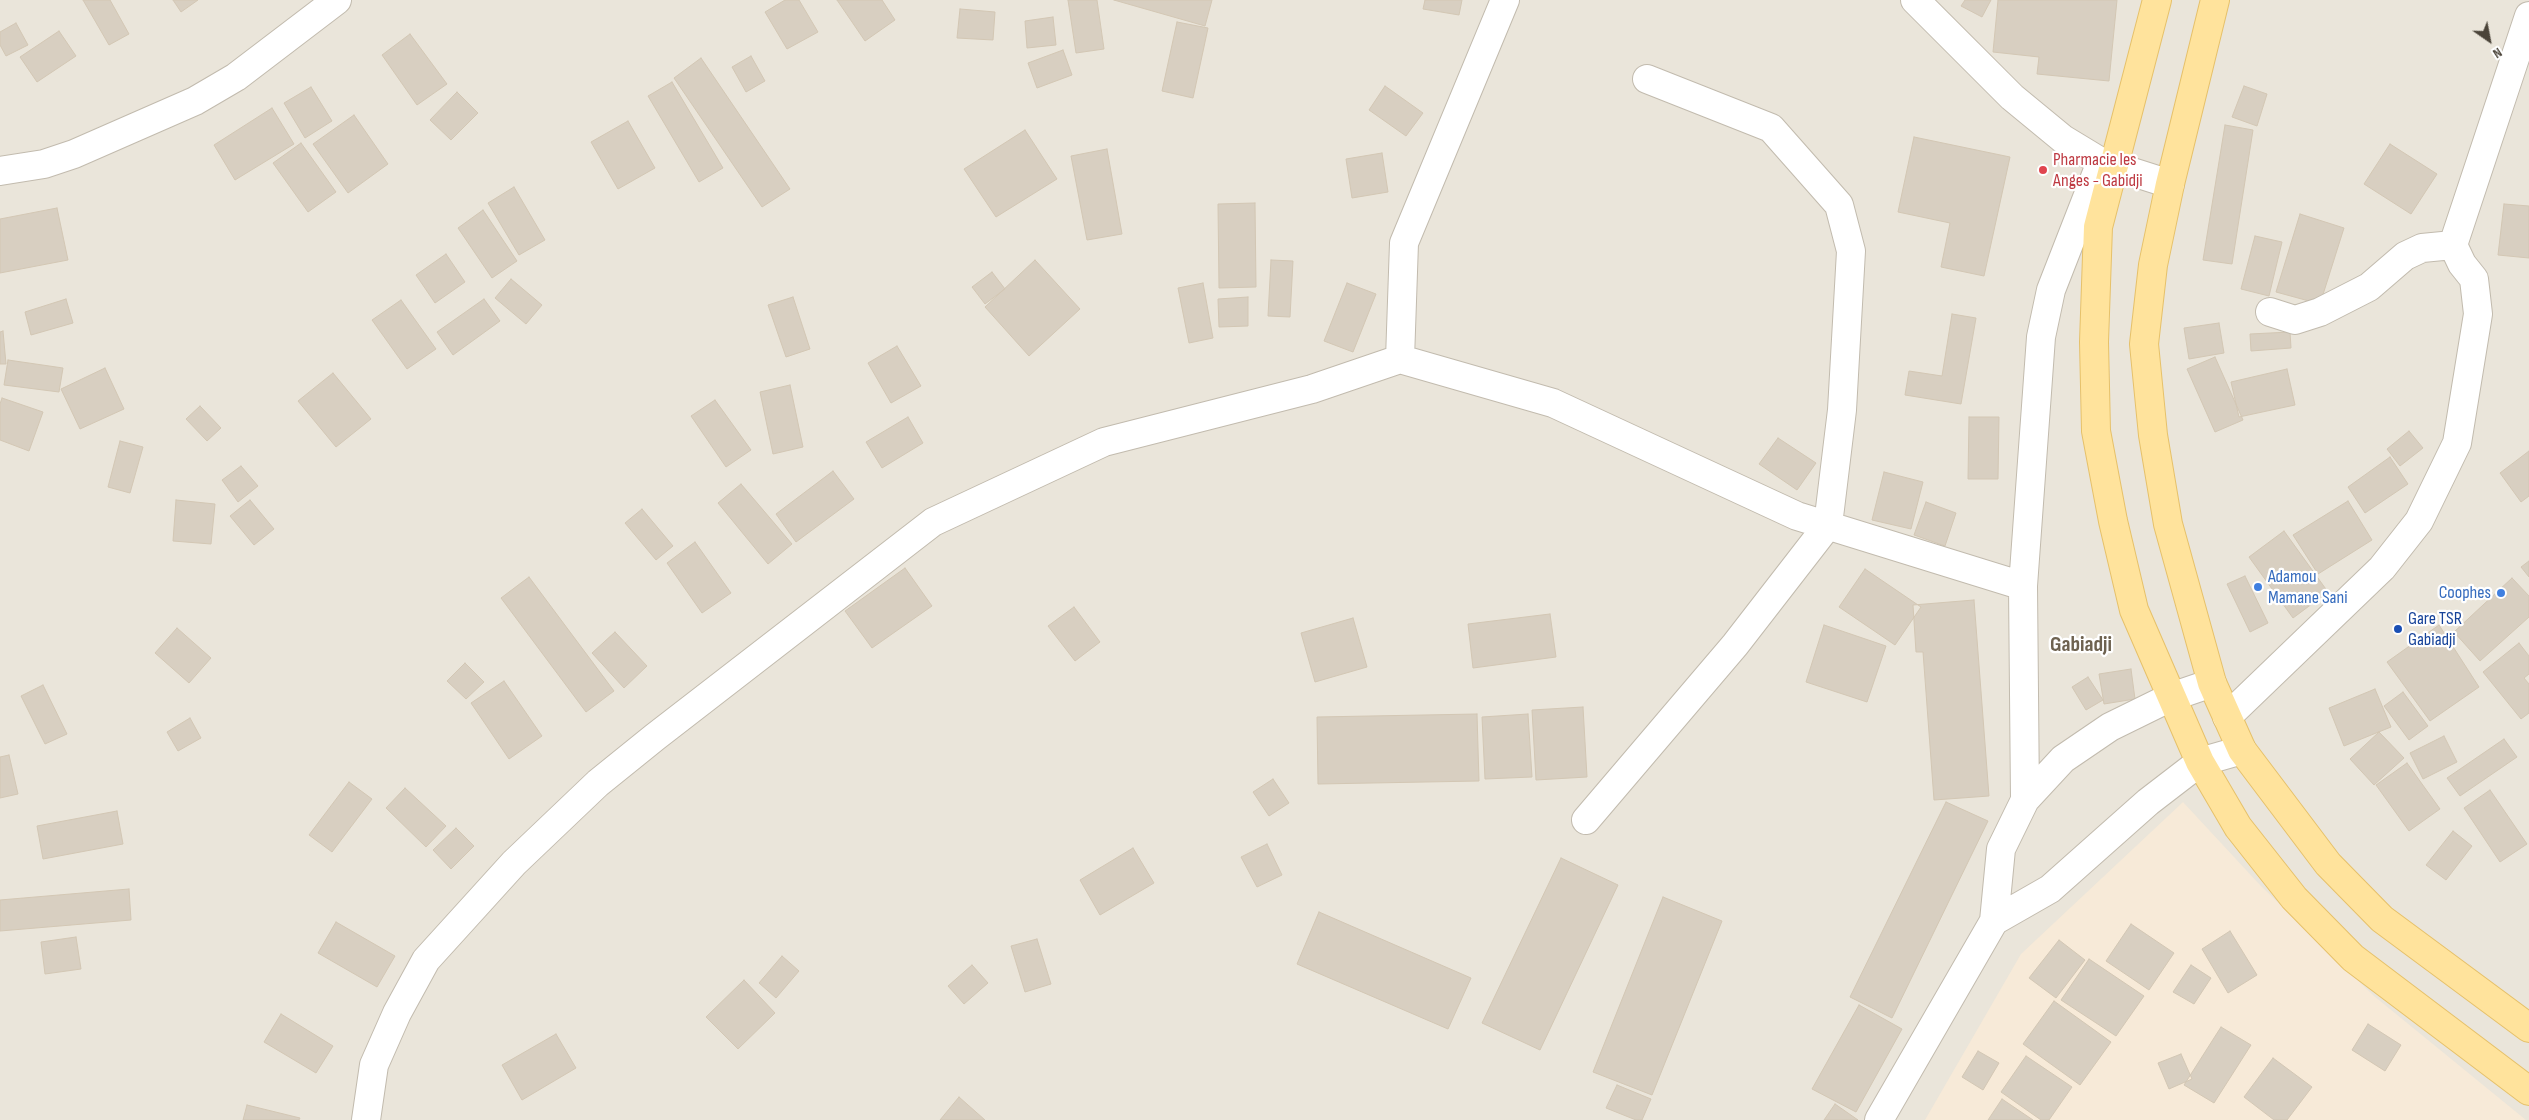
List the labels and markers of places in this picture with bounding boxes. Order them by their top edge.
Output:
place label: Pharmacie les Anges - Gabidji [2053,149,2143,192]
marker: Pharmacie les Anges - Gabidji [2037,164,2049,176]
place label: Adamou Mamane Sani [2268,566,2348,608]
marker: Adamou Mamane Sani [2252,581,2264,593]
place label: Coophes [2439,582,2491,604]
marker: Coophes [2495,587,2507,599]
place label: Gare TSR Gabiadji [2408,608,2462,650]
marker: Gare TSR Gabiadji [2392,623,2404,635]

